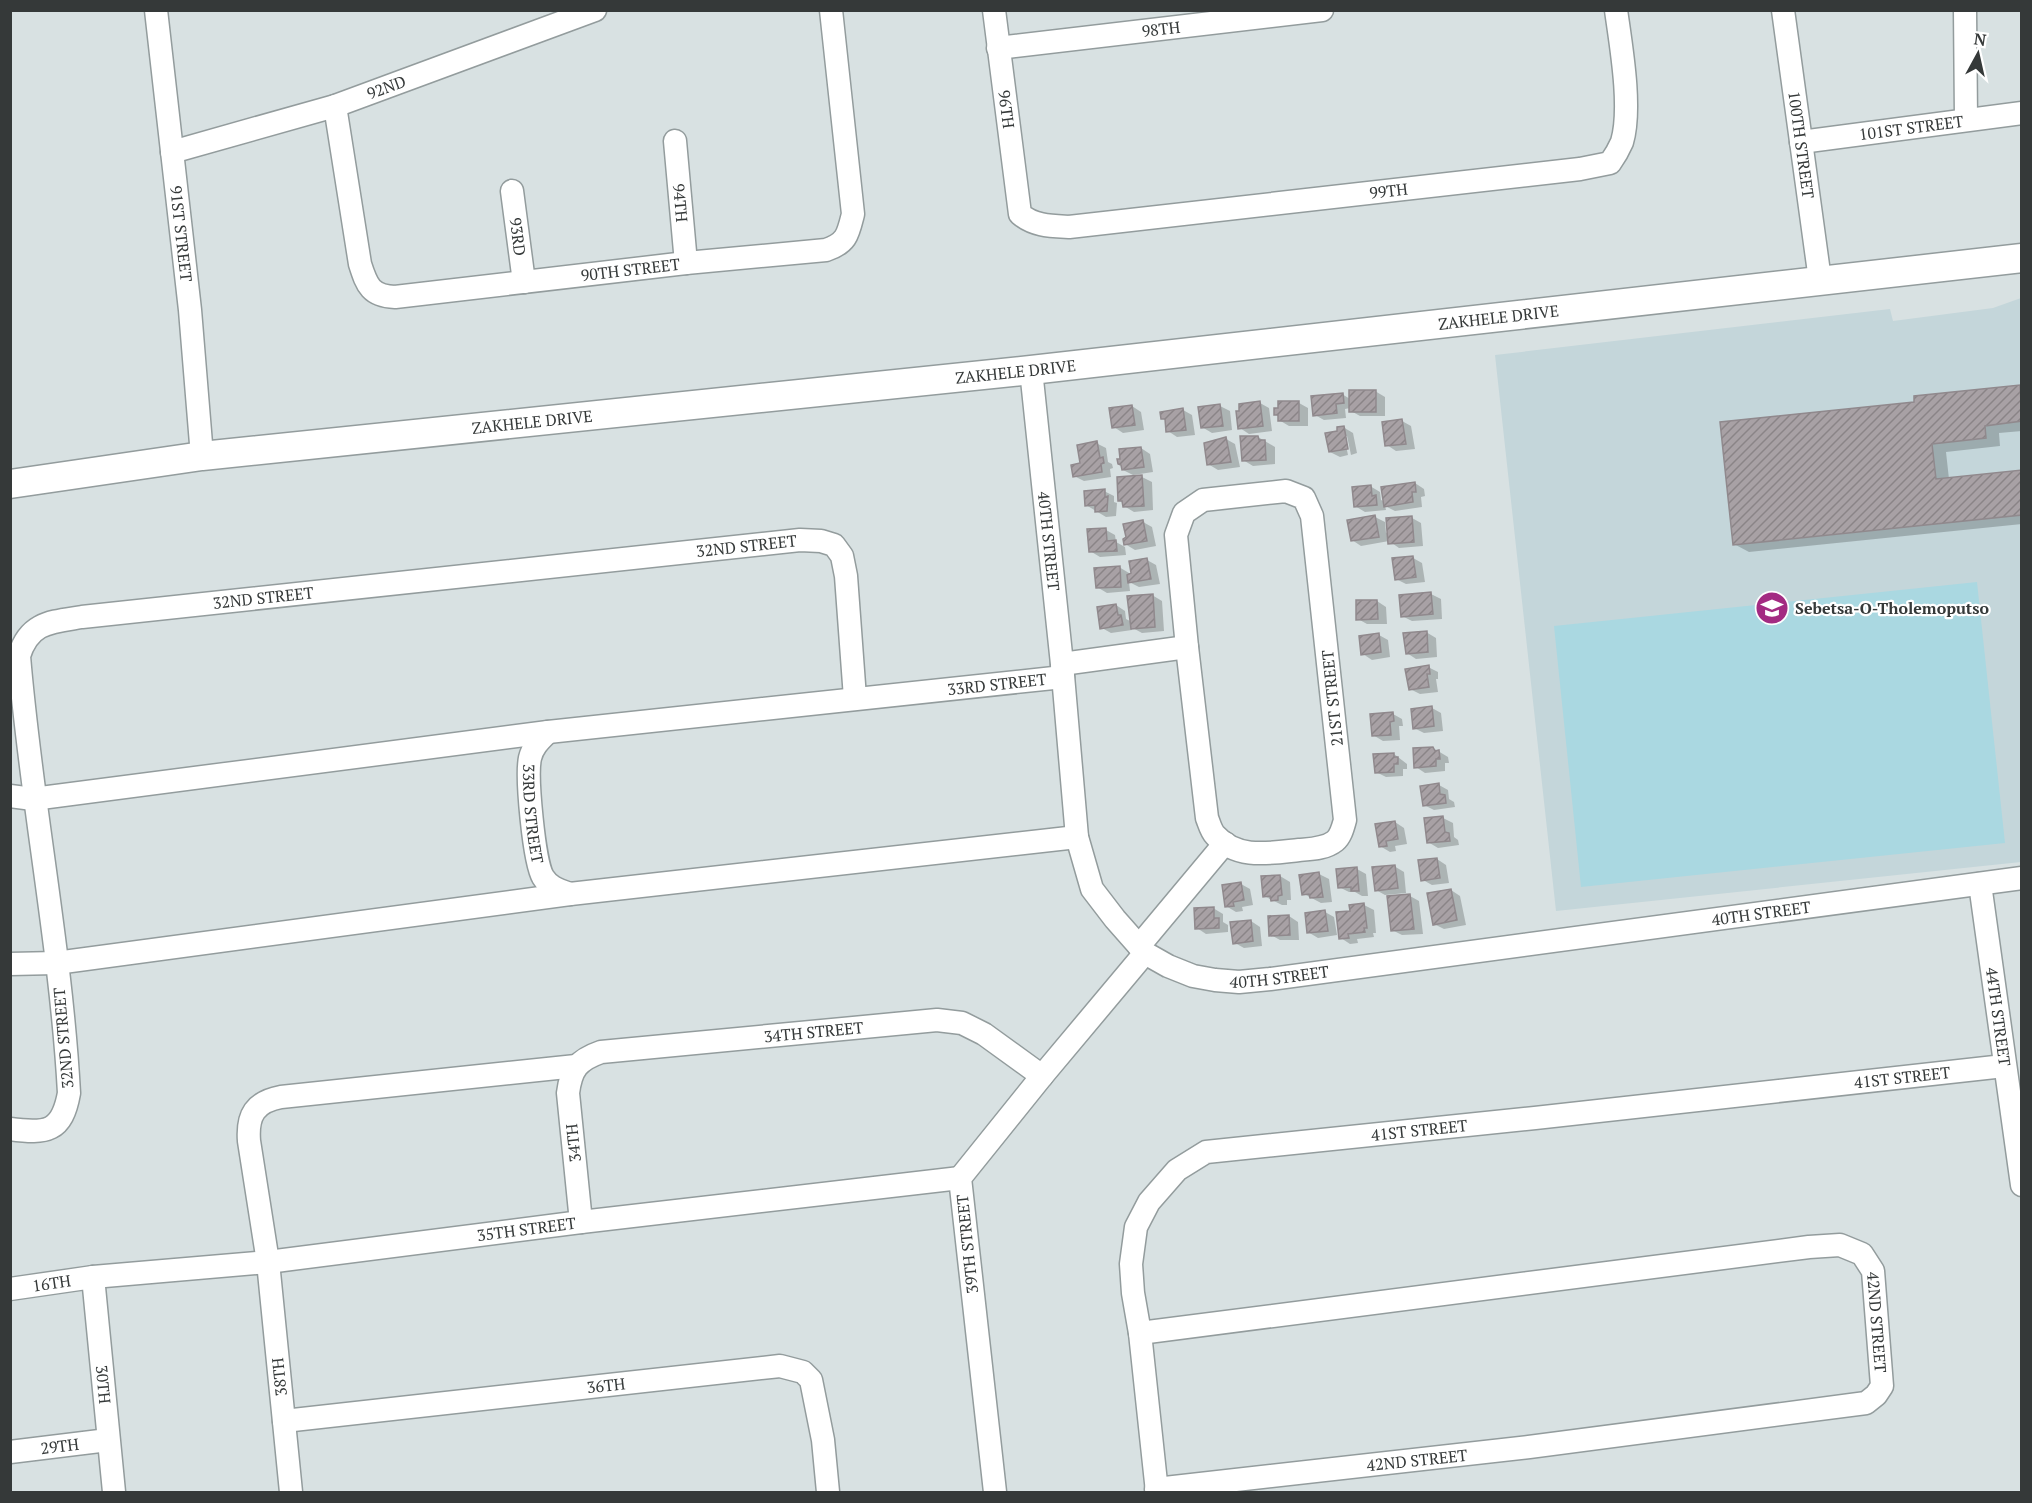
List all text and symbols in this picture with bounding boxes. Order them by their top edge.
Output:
street label: 98TH [1140,16,1182,42]
north arrow [1948,24,2008,84]
text: N [1973,27,1988,51]
street label: 92ND [364,70,409,104]
street label: 96TH [993,89,1020,130]
street label: 100TH STREET [1783,90,1820,200]
street label: 101ST STREET [1857,110,1965,145]
street label: 99TH [1368,178,1409,204]
street label: 94TH [668,183,693,223]
street label: 91ST STREET [165,184,198,283]
street label: 93RD [505,216,531,257]
street label: 90TH STREET [580,253,681,286]
street label: ZAKHELE DRIVE [1437,299,1560,335]
street label: ZAKHELE DRIVE [954,354,1077,389]
street label: ZAKHELE DRIVE [471,405,594,439]
street label: 40TH STREET [1033,490,1065,592]
street label: 32ND STREET [695,529,798,562]
street label: 32ND STREET [212,581,315,614]
school or university icon: Sebetsa-O-Tholemoputso [1754,590,1790,626]
place label: Sebetsa-O-Tholemoputso [1795,597,1989,619]
street label: 21ST STREET [1316,649,1348,747]
street label: 33RD STREET [946,668,1048,700]
street label: 33RD STREET [518,764,549,866]
street label: 40TH STREET [1710,895,1812,931]
street label: 40TH STREET [1229,960,1330,993]
street label: 44TH STREET [1981,966,2016,1068]
street label: 32ND STREET [48,987,78,1089]
street label: 34TH STREET [763,1016,864,1047]
street label: 41ST STREET [1853,1061,1952,1094]
street label: 41ST STREET [1370,1114,1468,1146]
street label: 34TH [560,1122,586,1163]
street label: 39TH STREET [951,1193,983,1295]
street label: 35TH STREET [476,1212,577,1246]
street label: 16TH [31,1269,73,1297]
street label: 42ND STREET [1862,1271,1892,1374]
street label: 38TH [266,1356,292,1397]
street label: 30TH [91,1364,116,1405]
street label: 36TH [586,1372,627,1398]
street label: 29TH [39,1433,80,1459]
street label: 42ND STREET [1366,1444,1469,1476]

